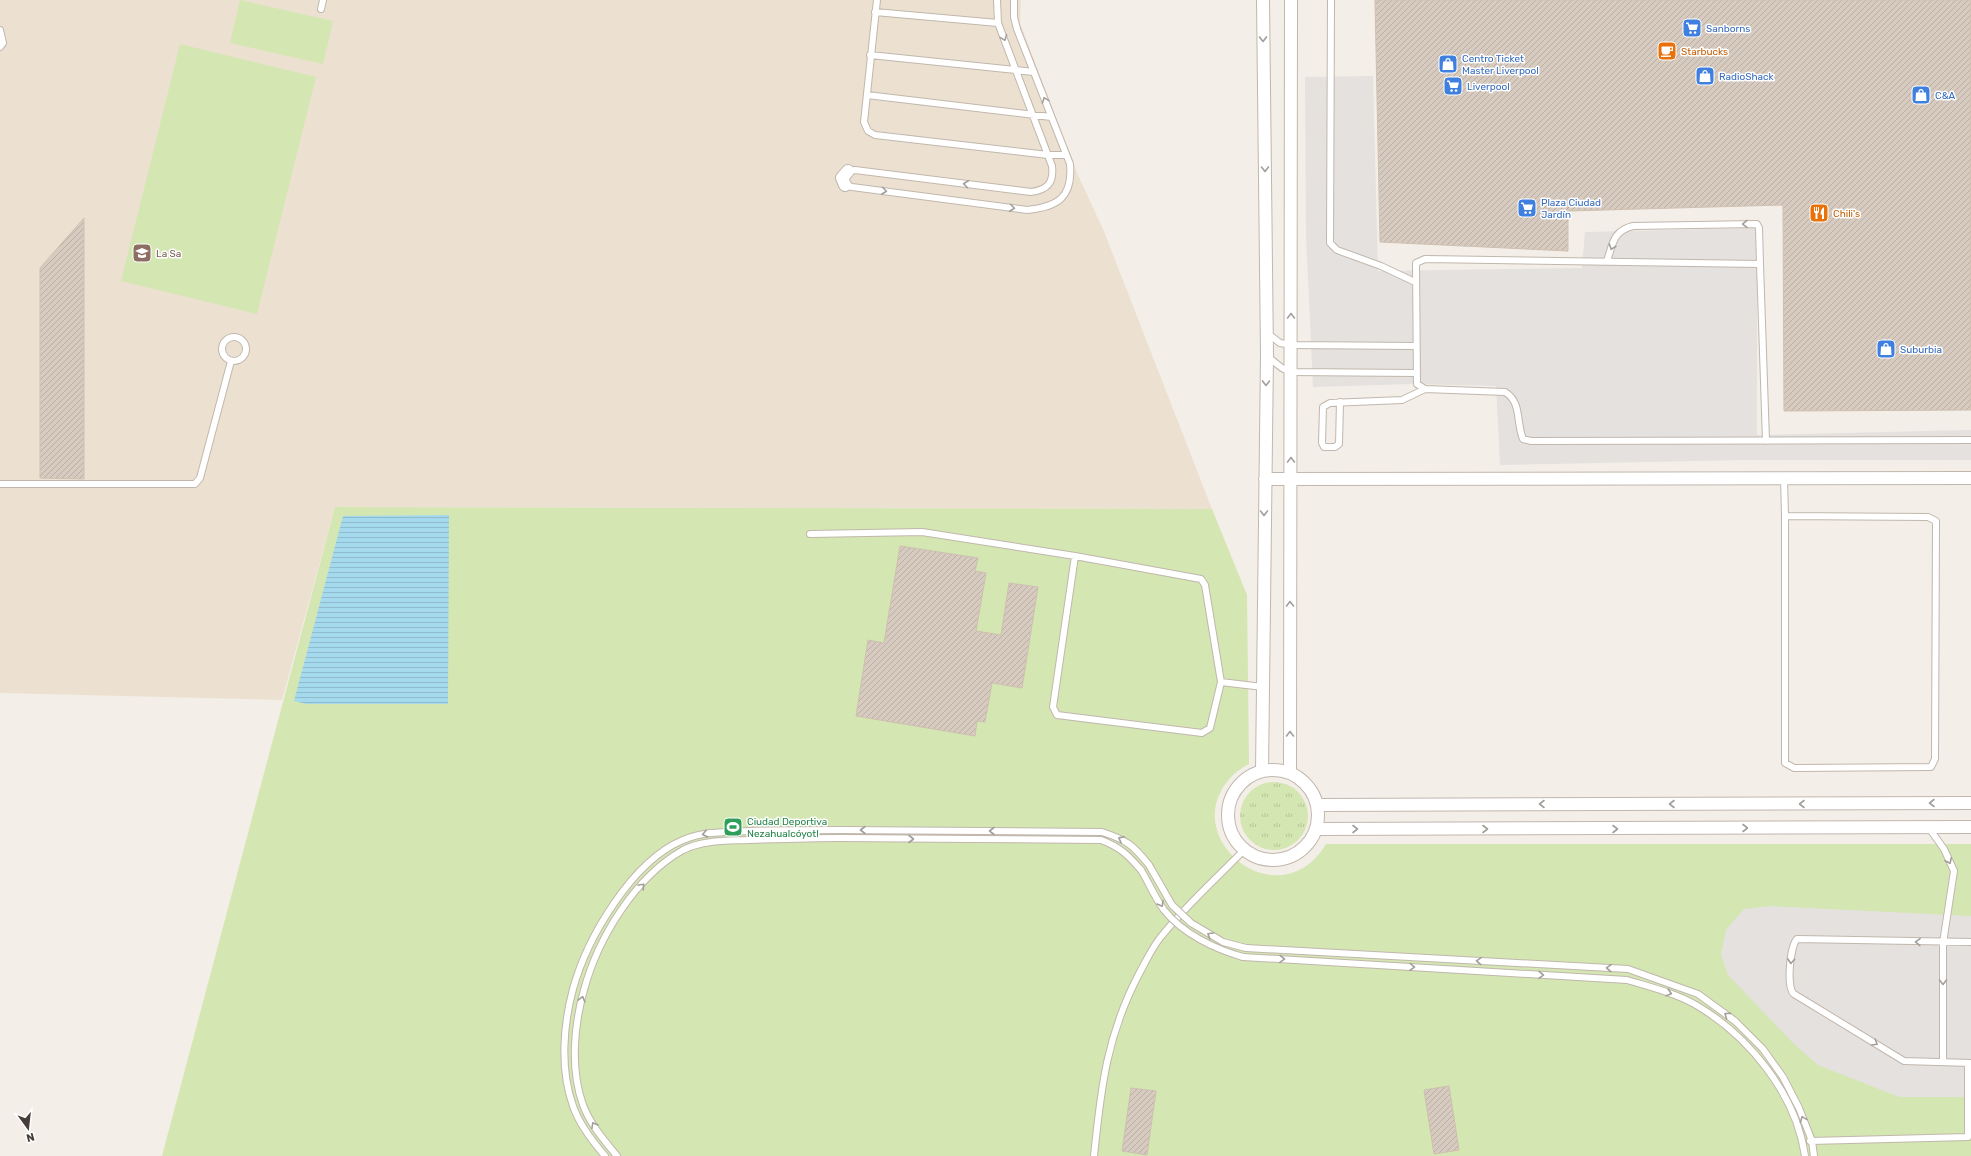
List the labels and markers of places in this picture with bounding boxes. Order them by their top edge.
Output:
supermarket icon: Sanborns [1681,17,1703,39]
place label: Sanborns [1706,23,1750,35]
cafe icon: Starbucks [1656,40,1678,62]
place label: Starbucks [1681,46,1728,58]
shop icon: Centro Ticket Master Liverpool [1437,53,1459,75]
place label: Centro Ticket Master Liverpool [1462,53,1539,77]
shop icon: RadioShack [1694,65,1716,87]
place label: RadioShack [1719,71,1775,83]
supermarket icon: Liverpool [1442,75,1464,97]
place label: Liverpool [1467,81,1510,93]
shop icon: C&A [1910,84,1932,106]
place label: C&A [1935,90,1956,102]
supermarket icon: Plaza Ciudad Jardín [1516,197,1538,219]
place label: Plaza Ciudad Jardín [1541,197,1601,221]
restaurant icon: Chili's [1808,202,1830,224]
place label: Chili's [1833,208,1860,220]
school or university icon: La Sa [131,242,153,264]
place label: La Sa [156,248,181,260]
shop icon: Suburbia [1875,338,1897,360]
place label: Suburbia [1900,344,1942,356]
sports icon: Ciudad Deportiva Nezahualcóyotl [722,816,744,838]
place label: Ciudad Deportiva Nezahualcóyotl [747,816,827,840]

